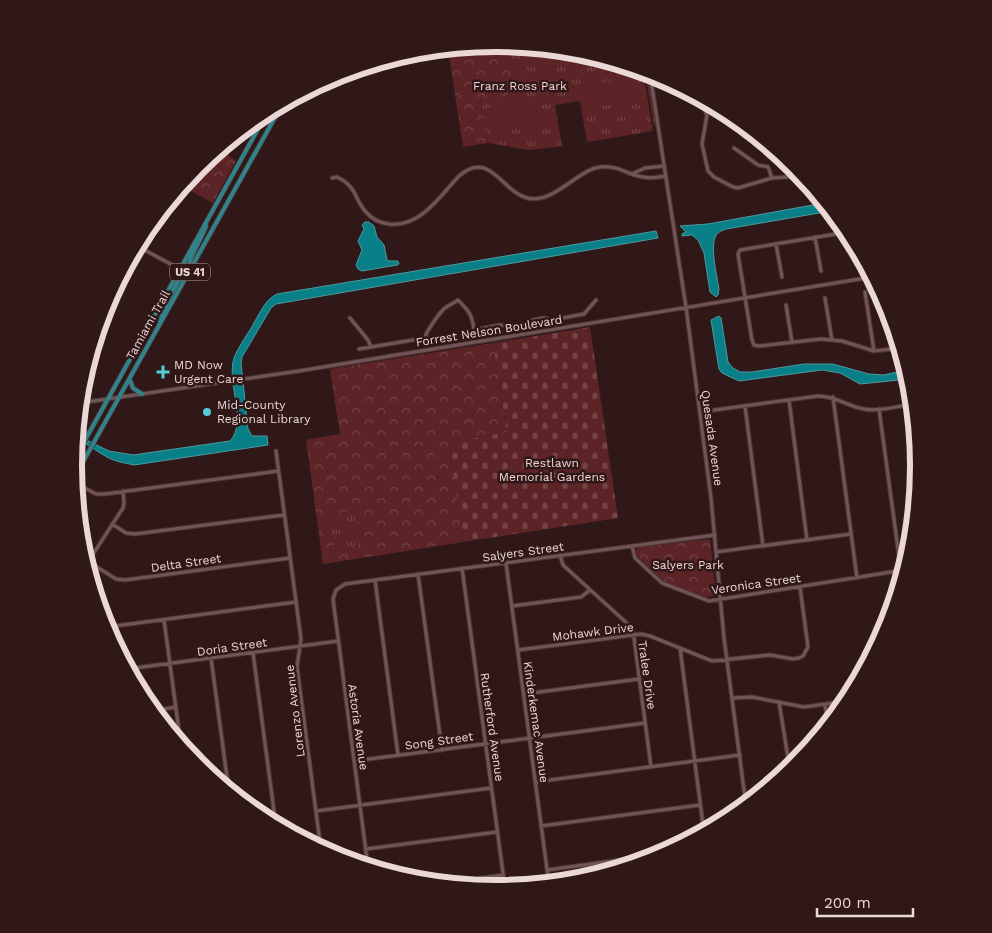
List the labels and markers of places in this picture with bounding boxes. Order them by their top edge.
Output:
place label: MD Now Urgent Care [174,358,244,386]
marker: MD Now Urgent Care [156,365,170,379]
place label: Mid-County Regional Library [217,398,311,426]
marker: Mid-County Regional Library [201,406,213,418]

